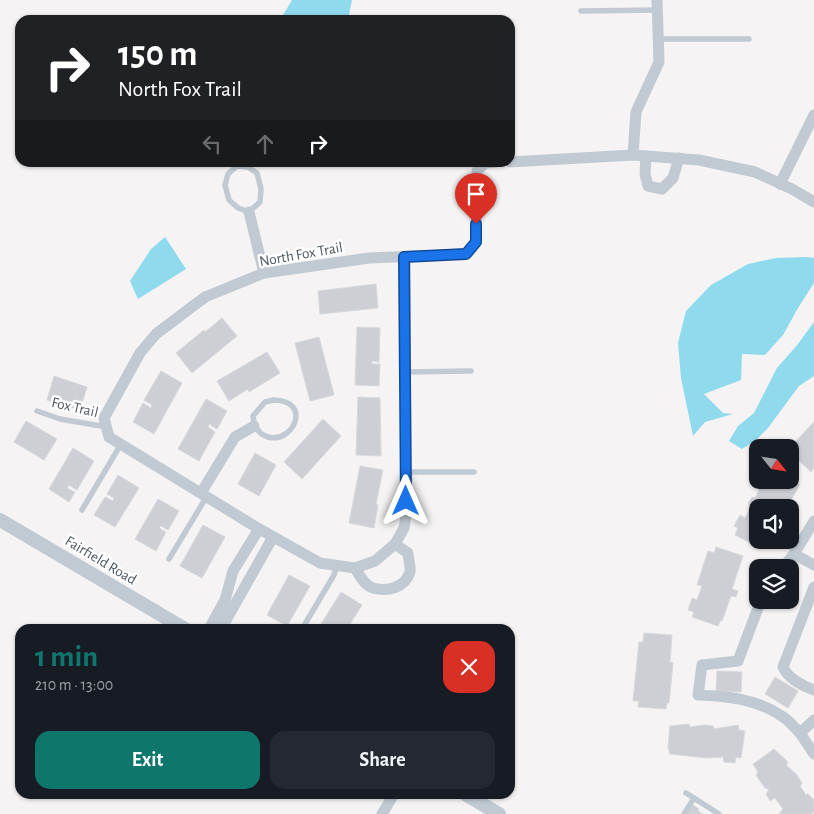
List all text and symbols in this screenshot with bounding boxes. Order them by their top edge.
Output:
icon: right [35,35,100,100]
text: 150 m [118,37,198,72]
text: North Fox Trail [118,78,242,100]
icon: left [198,130,226,158]
icon: ahead [251,130,279,158]
icon: right [304,130,332,158]
pin [455,173,497,224]
icon: arrive [462,180,490,208]
street label: North Fox Trail [258,240,344,269]
street label: Fox Trail [50,395,100,420]
north arrow [749,439,799,489]
map controls [749,439,799,609]
position arrow [379,474,431,526]
button: sound [749,499,799,549]
street label: Fairfield Road [62,533,139,588]
button: layers [749,559,799,609]
button: close [443,641,495,693]
text: 1 min [35,642,98,672]
text: 210 m · 13:00 [35,677,113,693]
button: Exit [35,731,260,789]
button: Share [270,731,495,789]

